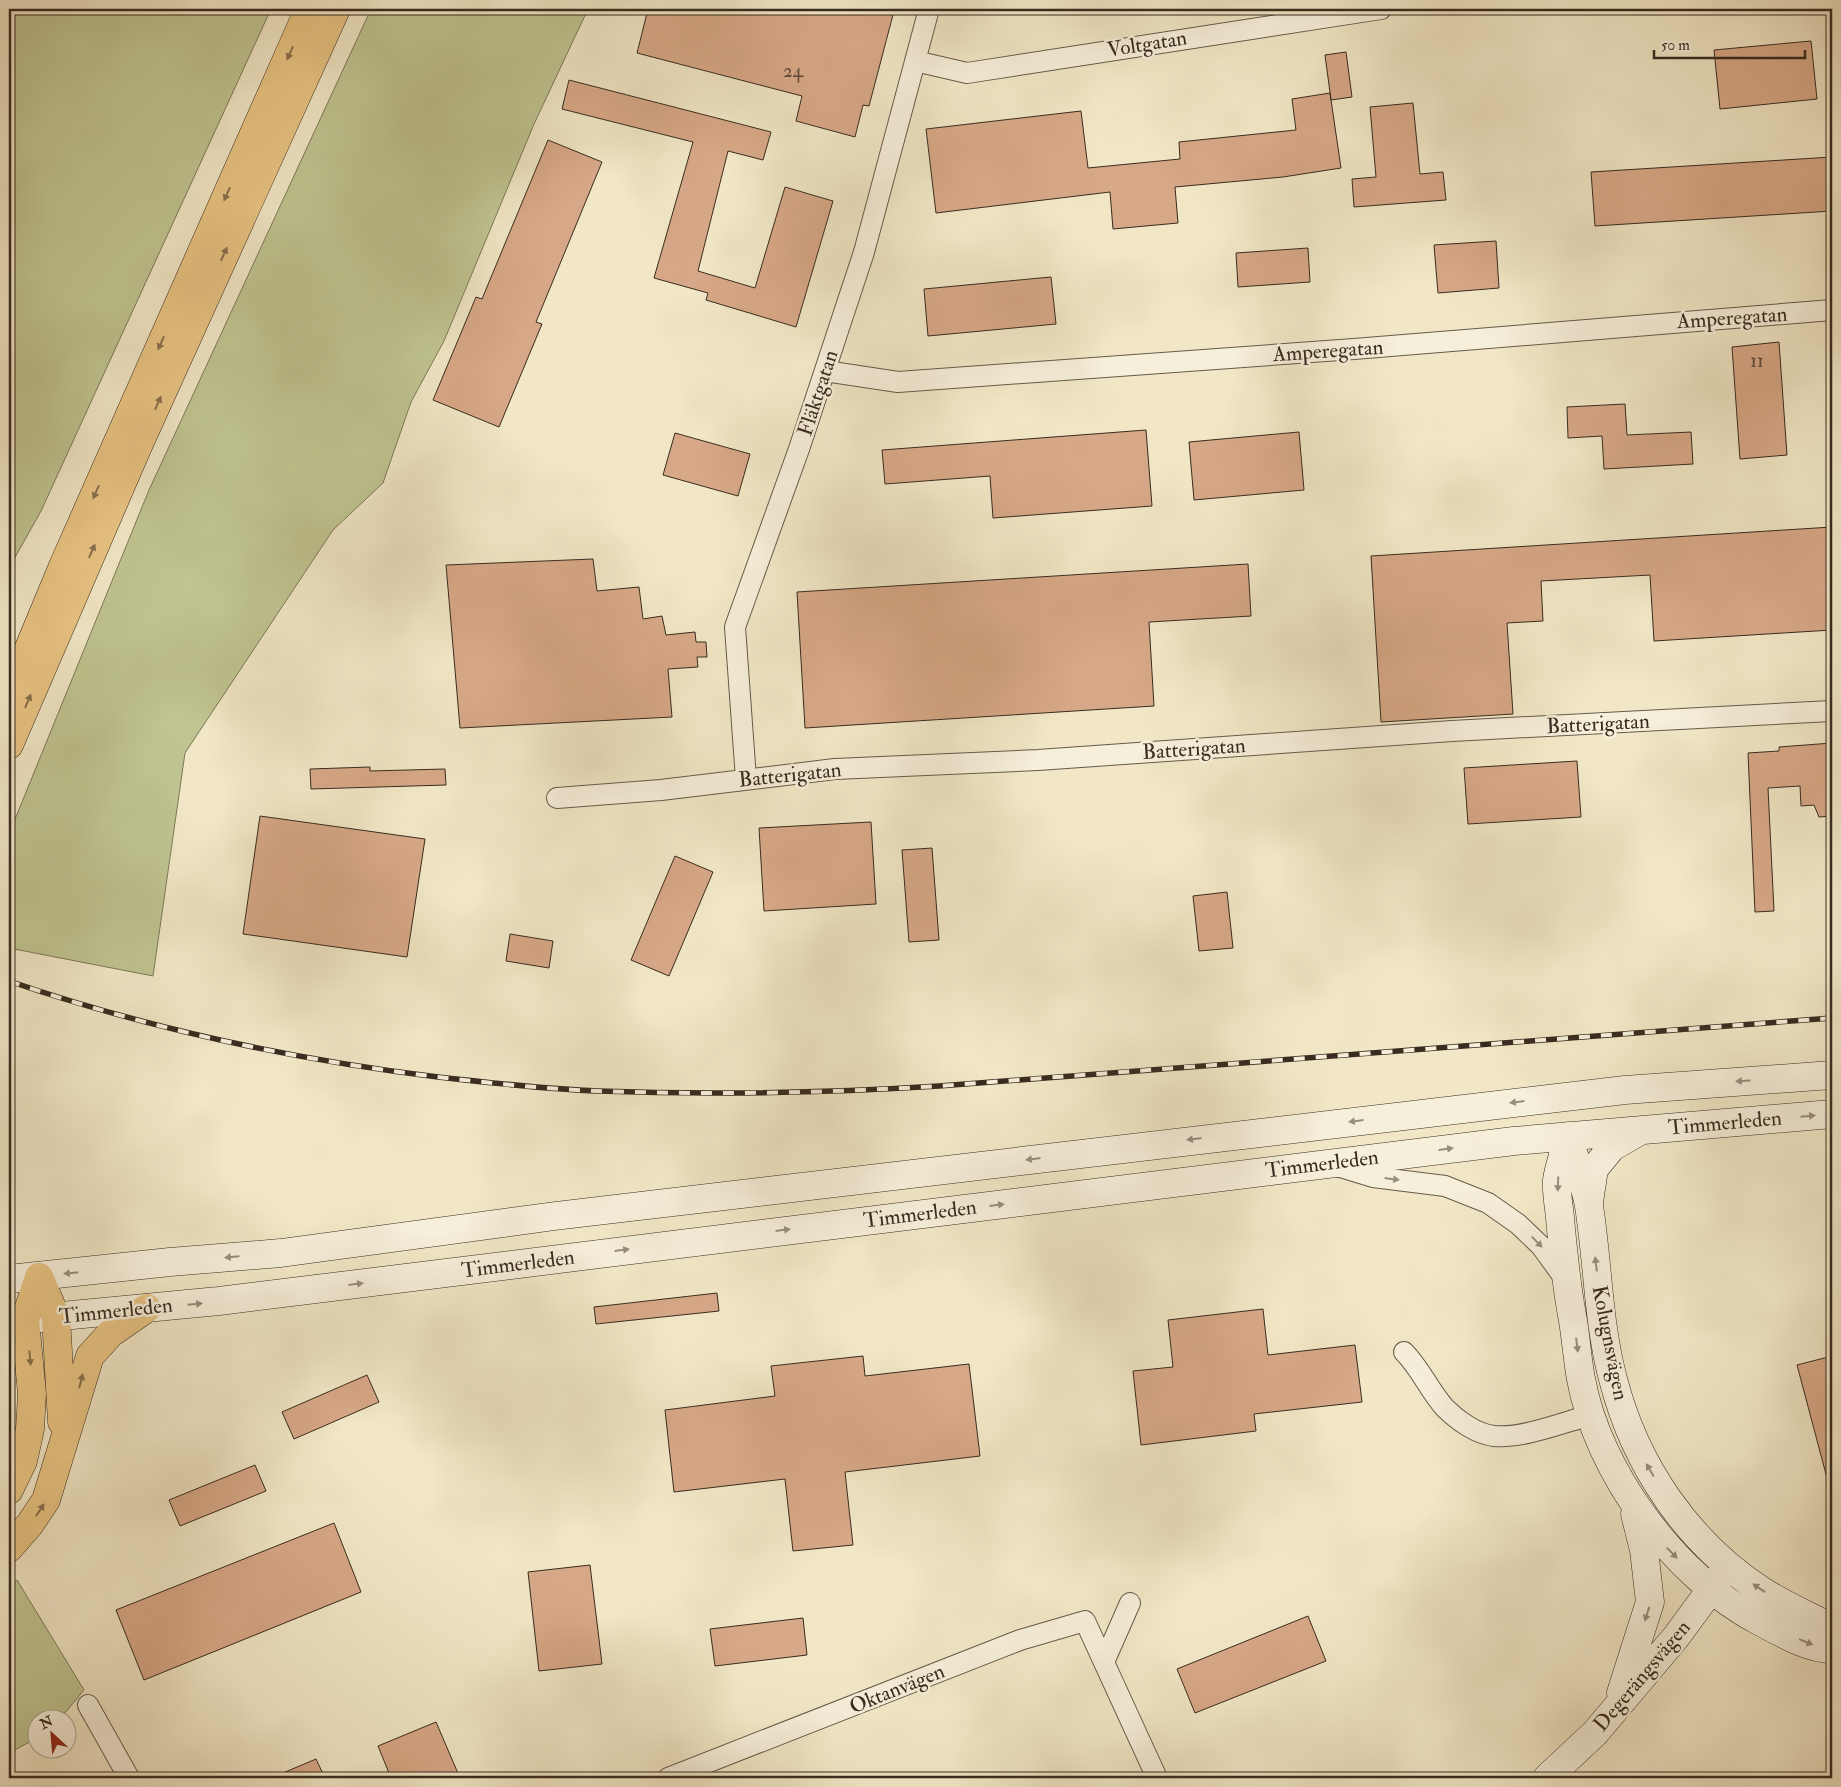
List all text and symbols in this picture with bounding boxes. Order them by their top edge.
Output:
street label: Voltgatan [1105,24,1189,64]
scale bar [1654,28,1805,60]
text: 50 m [1661,36,1690,55]
one-way arrow [285,46,293,60]
house number: 24 [783,59,804,83]
one-way arrow [223,187,231,201]
one-way arrow [220,247,228,261]
street label: Amperegatan [1675,301,1788,335]
street label: Amperegatan [1271,334,1384,368]
one-way arrow [157,336,165,350]
street label: Fläktgatan [791,346,845,440]
house number: 11 [1750,349,1764,373]
one-way arrow [154,396,162,410]
one-way arrow [91,485,99,499]
one-way arrow [88,544,96,558]
one-way arrow [24,693,32,708]
street label: Batterigatan [1546,708,1651,740]
street label: Batterigatan [1141,732,1247,766]
street label: Batterigatan [737,756,843,794]
one-way arrow [1734,1078,1750,1086]
one-way arrow [1509,1098,1525,1106]
street label: Timmerleden [1667,1105,1783,1141]
one-way arrow [1801,1112,1817,1120]
one-way arrow [1347,1117,1363,1125]
one-way arrow [1186,1135,1202,1143]
street label: Timmerleden [1264,1144,1380,1184]
one-way arrow [1438,1145,1454,1153]
one-way arrow [1025,1155,1041,1163]
one-way arrow [1384,1175,1400,1183]
one-way arrow [1554,1176,1562,1192]
street label: Timmerleden [862,1194,978,1234]
one-way arrow [989,1201,1005,1209]
one-way arrow [776,1226,792,1234]
one-way arrow [1531,1236,1543,1248]
street label: Timmerleden [460,1244,576,1284]
one-way arrow [614,1246,630,1254]
one-way arrow [224,1254,240,1262]
one-way arrow [1592,1255,1600,1271]
one-way arrow [62,1269,78,1277]
one-way arrow [349,1280,365,1288]
street label: Kolugnsvägen [1586,1283,1634,1403]
street label: Timmerleden [58,1292,174,1330]
one-way arrow [187,1299,203,1307]
one-way arrow [1573,1337,1581,1353]
one-way arrow [26,1351,34,1367]
one-way arrow [77,1374,85,1389]
one-way arrow [1645,1463,1654,1476]
one-way arrow [35,1503,44,1517]
one-way arrow [1666,1546,1678,1558]
one-way arrow [1752,1583,1765,1593]
one-way arrow [1642,1607,1650,1622]
street label: Degerängsvägen [1588,1615,1697,1737]
one-way arrow [1799,1638,1814,1646]
street label: Oktanvägen [845,1658,949,1720]
north arrow [28,1710,78,1760]
text: N [36,1712,56,1734]

